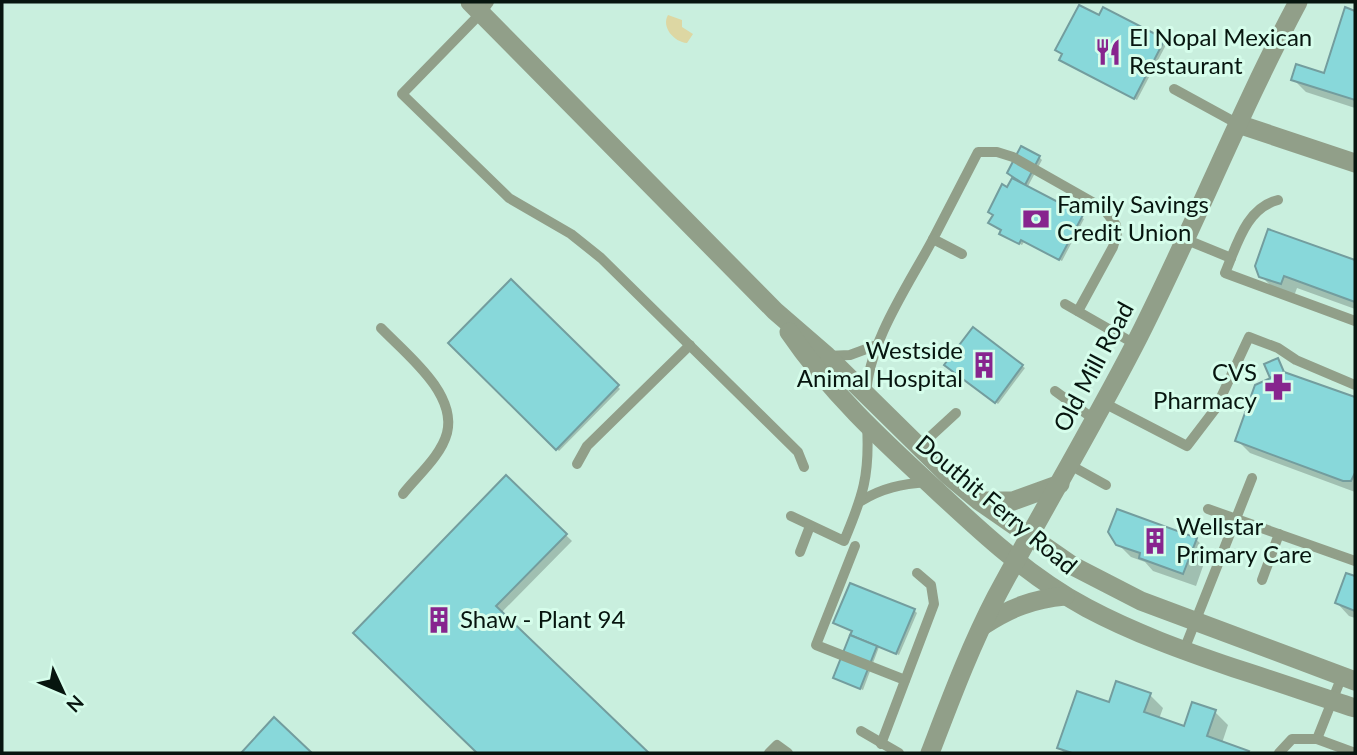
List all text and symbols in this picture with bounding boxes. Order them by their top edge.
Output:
place label: El Nopal Mexican Restaurant [1129,22,1312,79]
restaurant icon: El Nopal Mexican Restaurant [1093,37,1123,67]
place label: Family Savings Credit Union [1057,189,1209,246]
bank icon: Family Savings Credit Union [1021,204,1051,234]
street label: Old Mill Road [1046,296,1139,436]
place label: Westside Animal Hospital [797,335,963,392]
building icon: Westside Animal Hospital [969,350,999,380]
place label: CVS Pharmacy [1153,357,1258,414]
pharmacy icon: CVS Pharmacy [1263,372,1293,402]
street label: Douthit Ferry Road [910,428,1083,580]
place label: Wellstar Primary Care [1176,511,1312,568]
building icon: Wellstar Primary Care [1140,526,1170,556]
place label: Shaw - Plant 94 [460,604,625,633]
building icon: Shaw - Plant 94 [424,605,454,635]
north arrow [28,657,98,727]
text: N [62,691,89,717]

